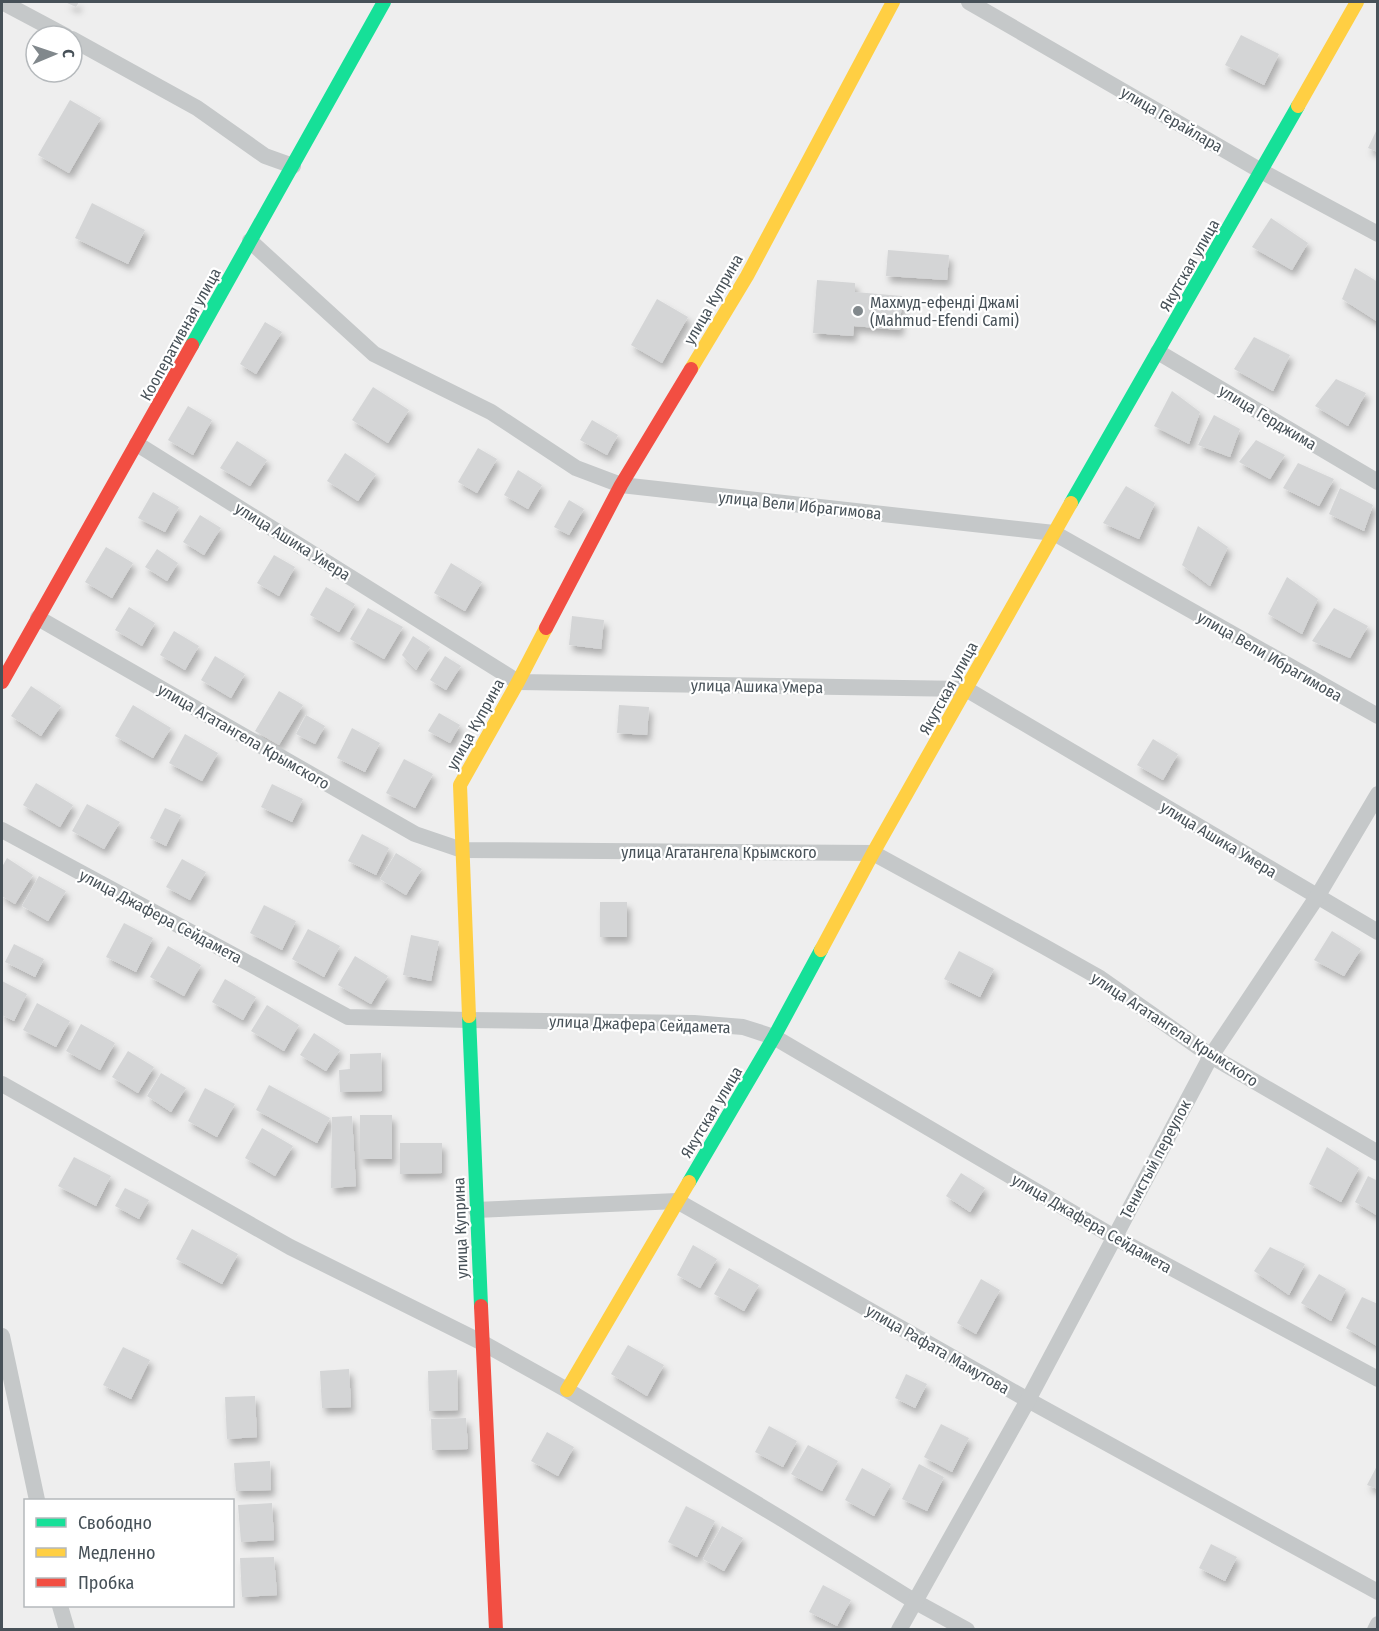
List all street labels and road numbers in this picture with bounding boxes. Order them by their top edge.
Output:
street label: улица Герайлара [1117,83,1226,156]
street label: Якутская улица [1155,216,1224,315]
street label: улица Куприна [680,250,747,348]
street label: Кооперативная улица [136,264,225,404]
street label: улица Герджима [1216,381,1320,454]
street label: улица Вели Ибрагимова [718,487,883,524]
street label: улица Ашика Умера [232,498,354,585]
street label: улица Вели Ибрагимова [1194,607,1346,706]
street label: Якутская улица [915,638,982,738]
street label: улица Куприна [443,675,508,773]
street label: улица Ашика Умера [691,676,823,697]
street label: улица Агатангела Крымского [154,679,333,793]
street label: улица Ашика Умера [1157,797,1280,882]
street label: улица Агатангела Крымского [621,843,817,862]
street label: улица Джафера Сейдамета [76,865,245,967]
street label: улица Агатангела Крымского [1088,968,1262,1091]
street label: улица Джафера Сейдамета [549,1012,731,1037]
street label: Якутская улица [677,1063,746,1161]
street label: Тенистый переулок [1116,1096,1195,1222]
street label: улица Джафера Сейдамета [1008,1170,1175,1277]
street label: улица Куприна [449,1177,472,1279]
street label: улица Рафата Мамутова [863,1301,1013,1398]

